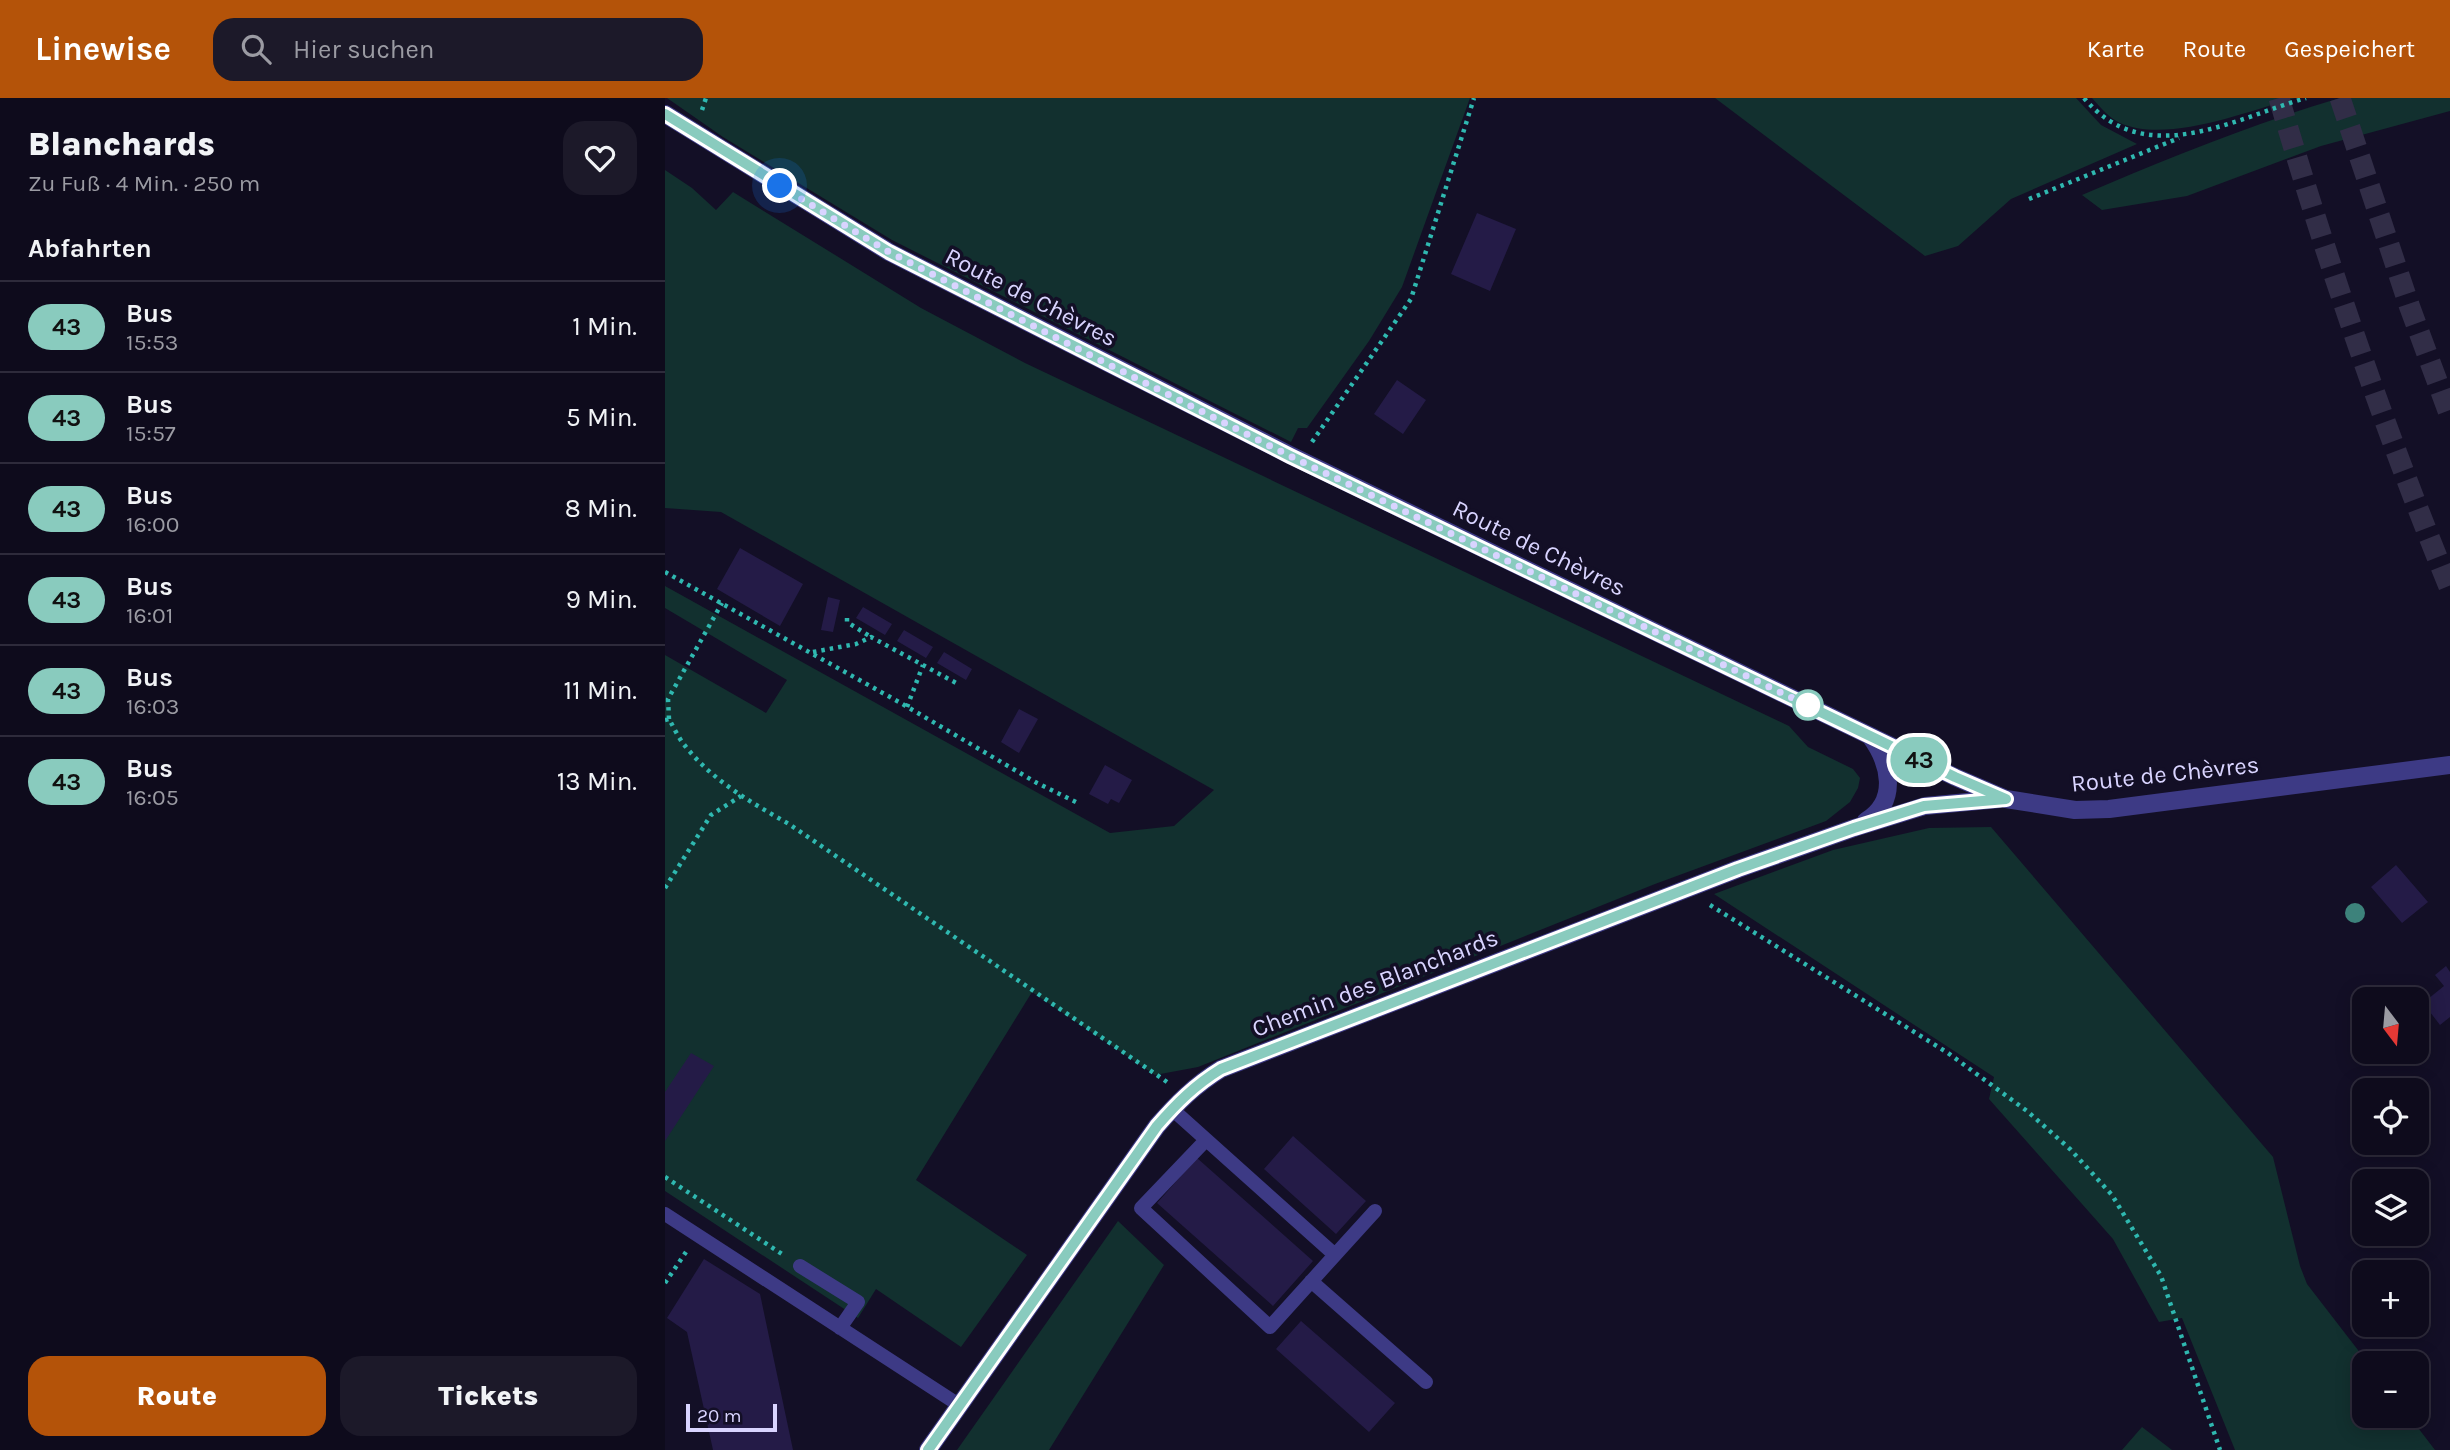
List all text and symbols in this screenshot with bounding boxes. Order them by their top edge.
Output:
search box [213,18,703,81]
text: Linewise [35,30,171,68]
icon: search [237,30,275,68]
text: Hier suchen [293,34,435,65]
text: Karte [2087,35,2145,63]
text: Route [2183,35,2246,63]
text: Gespeichert [2284,35,2415,63]
button: heart [563,121,637,195]
text: Blanchards [28,125,215,163]
your location [762,168,797,203]
text: Zu Fuß · 4 Min. · 250 m [28,170,260,197]
text: Abfahrten [28,233,152,264]
street label: Route de Chèvres [941,242,1121,352]
text: Bus [126,298,173,329]
text: 1 Min. [572,311,637,342]
text: 43 [52,313,81,341]
text: 15:53 [126,329,178,356]
text: Bus [126,389,173,420]
text: 5 Min. [566,402,637,433]
text: 43 [52,404,81,432]
text: 15:57 [126,420,176,447]
text: Bus [126,480,173,511]
text: 8 Min. [565,493,637,524]
street label: Route de Chèvres [1448,494,1630,602]
text: 43 [52,495,81,523]
text: 16:00 [126,511,179,538]
text: Bus [126,571,173,602]
text: 9 Min. [566,584,637,615]
text: 43 [52,586,81,614]
text: 16:01 [126,602,173,629]
text: Bus [126,662,173,693]
text: 11 Min. [564,675,637,706]
text: 43 [52,677,81,705]
unlabelled marker [1793,690,1823,720]
text: 16:03 [126,693,179,720]
line badge: 43 [1887,737,1951,783]
text: 43 [1904,746,1934,774]
street label: Route de Chèvres [2070,750,2260,798]
text: Bus [126,753,173,784]
text: 13 Min. [557,766,637,797]
text: 43 [52,768,81,796]
text: 16:05 [126,784,179,811]
street label: Chemin des Blanchards [1248,923,1502,1043]
north arrow [2352,987,2429,1064]
map controls [2352,987,2429,1428]
button: locate [2352,1078,2429,1155]
button: layers [2352,1169,2429,1246]
button: + [2352,1260,2429,1337]
button: − [2352,1351,2429,1428]
button: Route [28,1356,326,1436]
button: Tickets [340,1356,637,1436]
scale bar [686,1401,777,1433]
text: 20 m [697,1405,742,1427]

